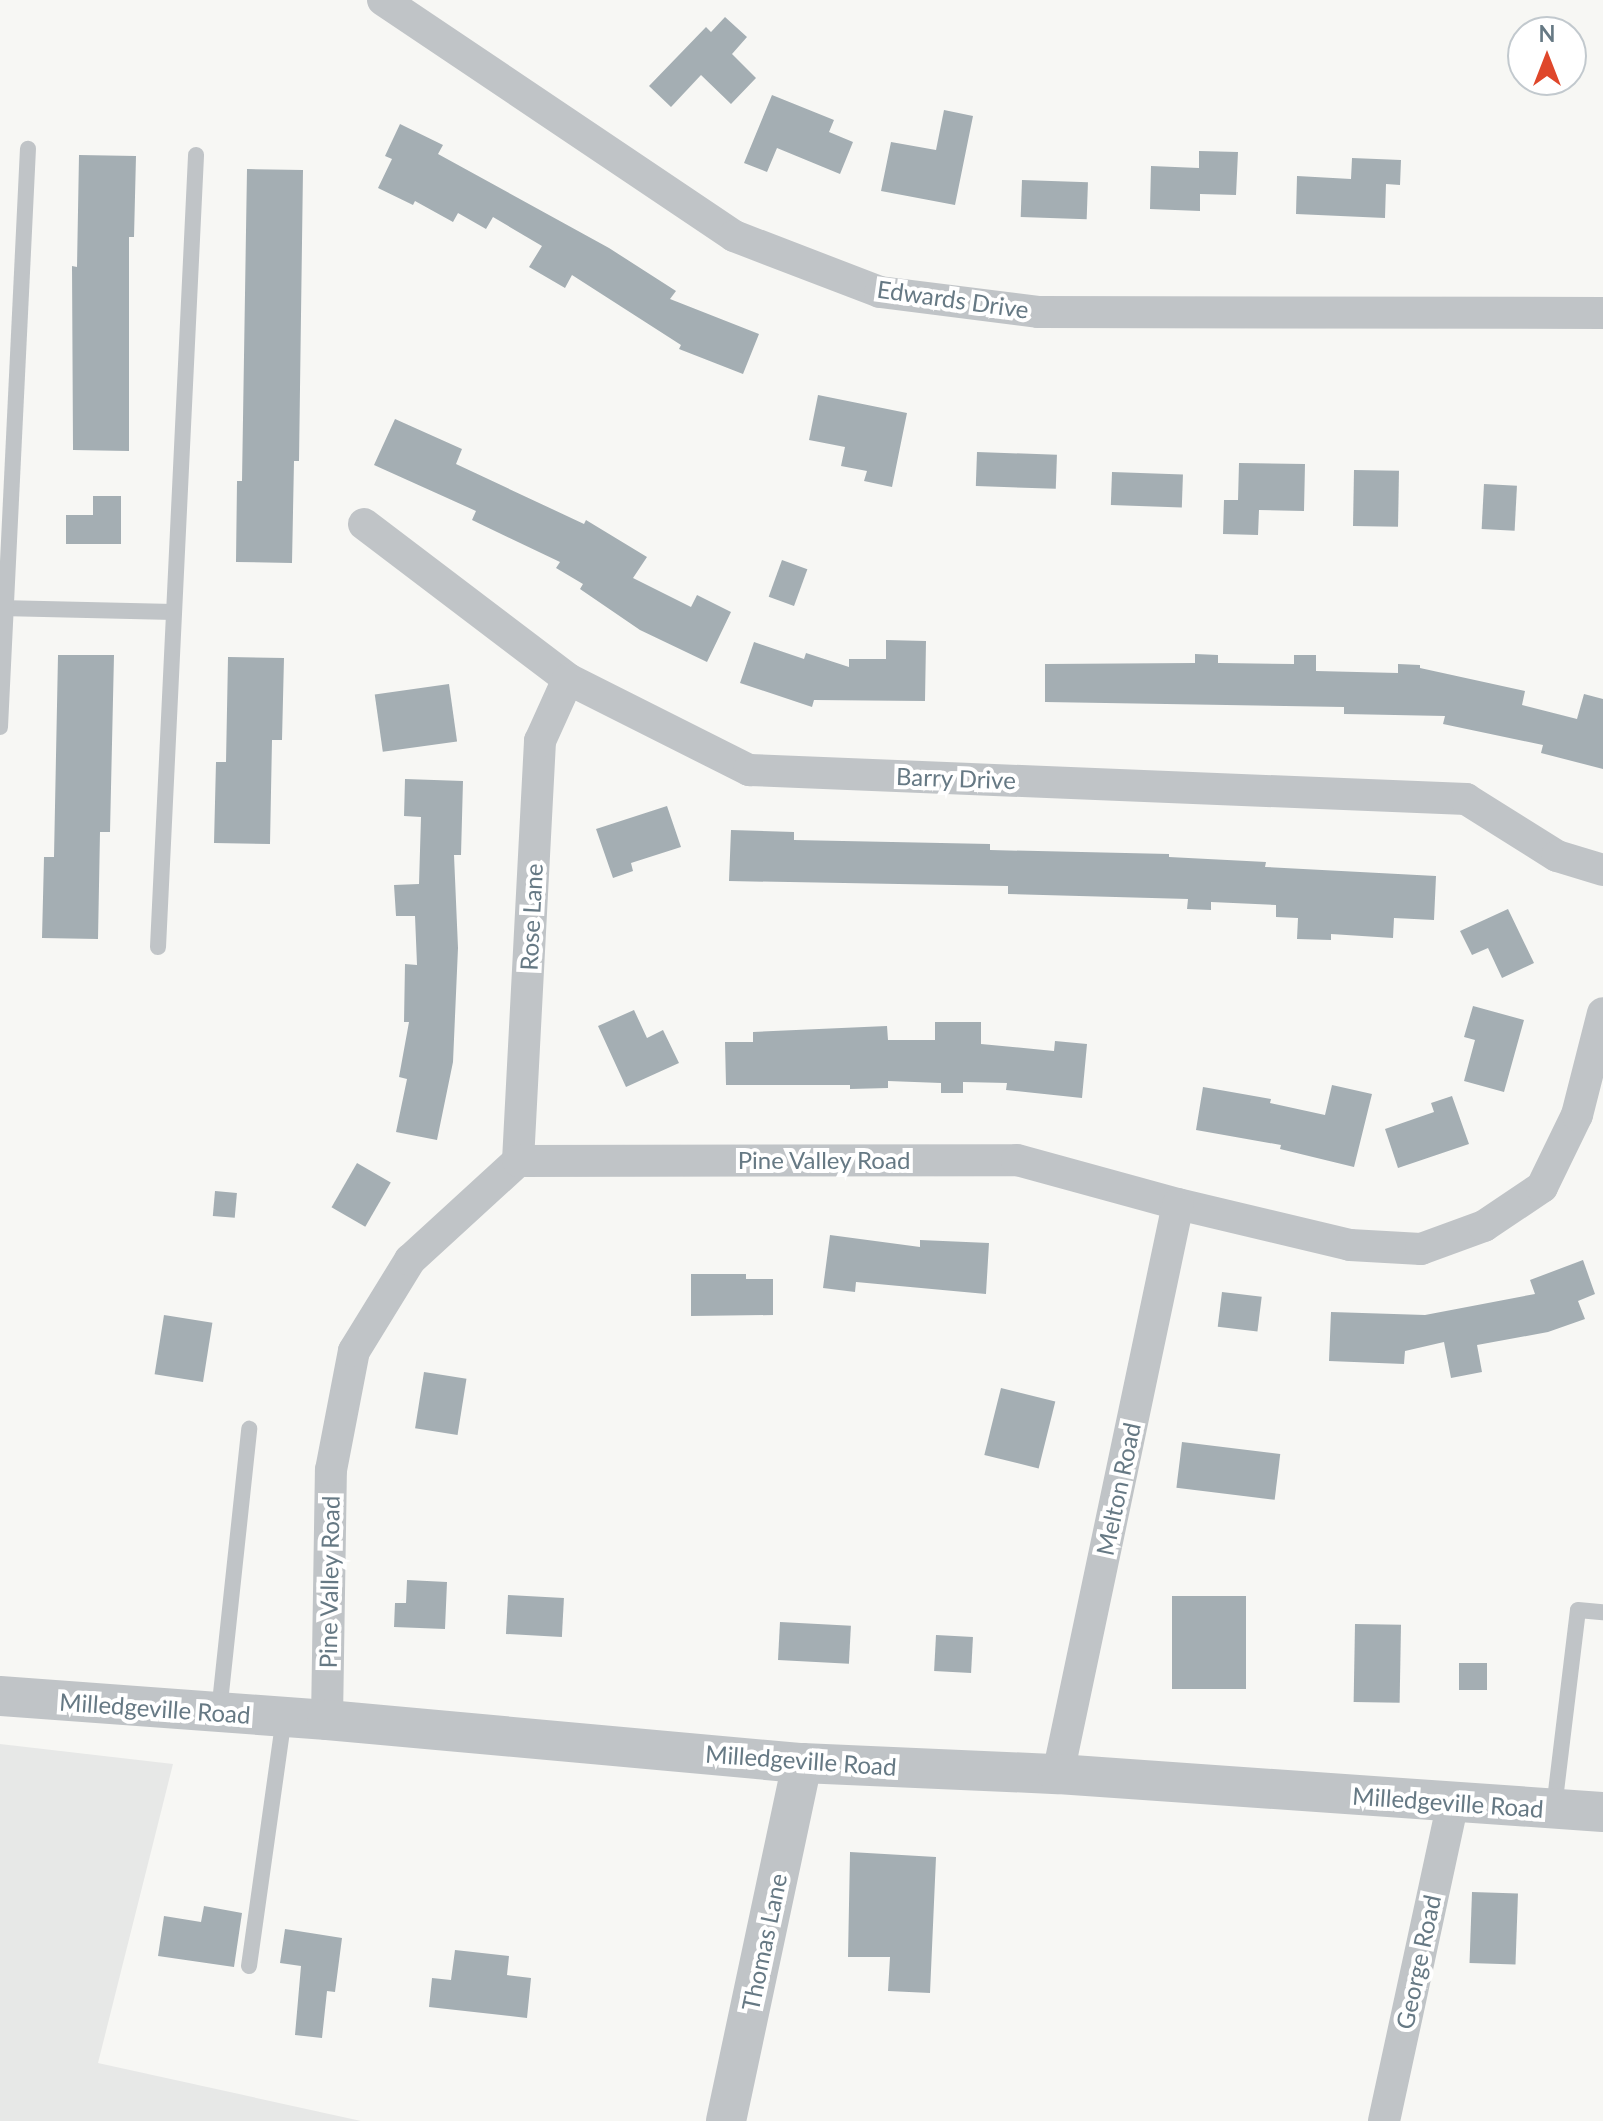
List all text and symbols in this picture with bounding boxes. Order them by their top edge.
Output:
north arrow [1507,16,1587,96]
text: N [1539,20,1555,47]
street label: Edwards Drive [875,274,1031,324]
street label: Barry Drive [895,762,1017,794]
street label: Rose Lane [514,863,548,971]
street label: Pine Valley Road [737,1146,911,1174]
street label: Melton Road [1090,1420,1146,1558]
street label: Pine Valley Road [313,1495,345,1669]
street label: Milledgeville Road [58,1687,252,1729]
street label: Milledgeville Road [704,1739,898,1781]
street label: Milledgeville Road [1351,1781,1545,1823]
street label: Thomas Lane [735,1871,793,2013]
street label: George Road [1390,1892,1446,2032]

